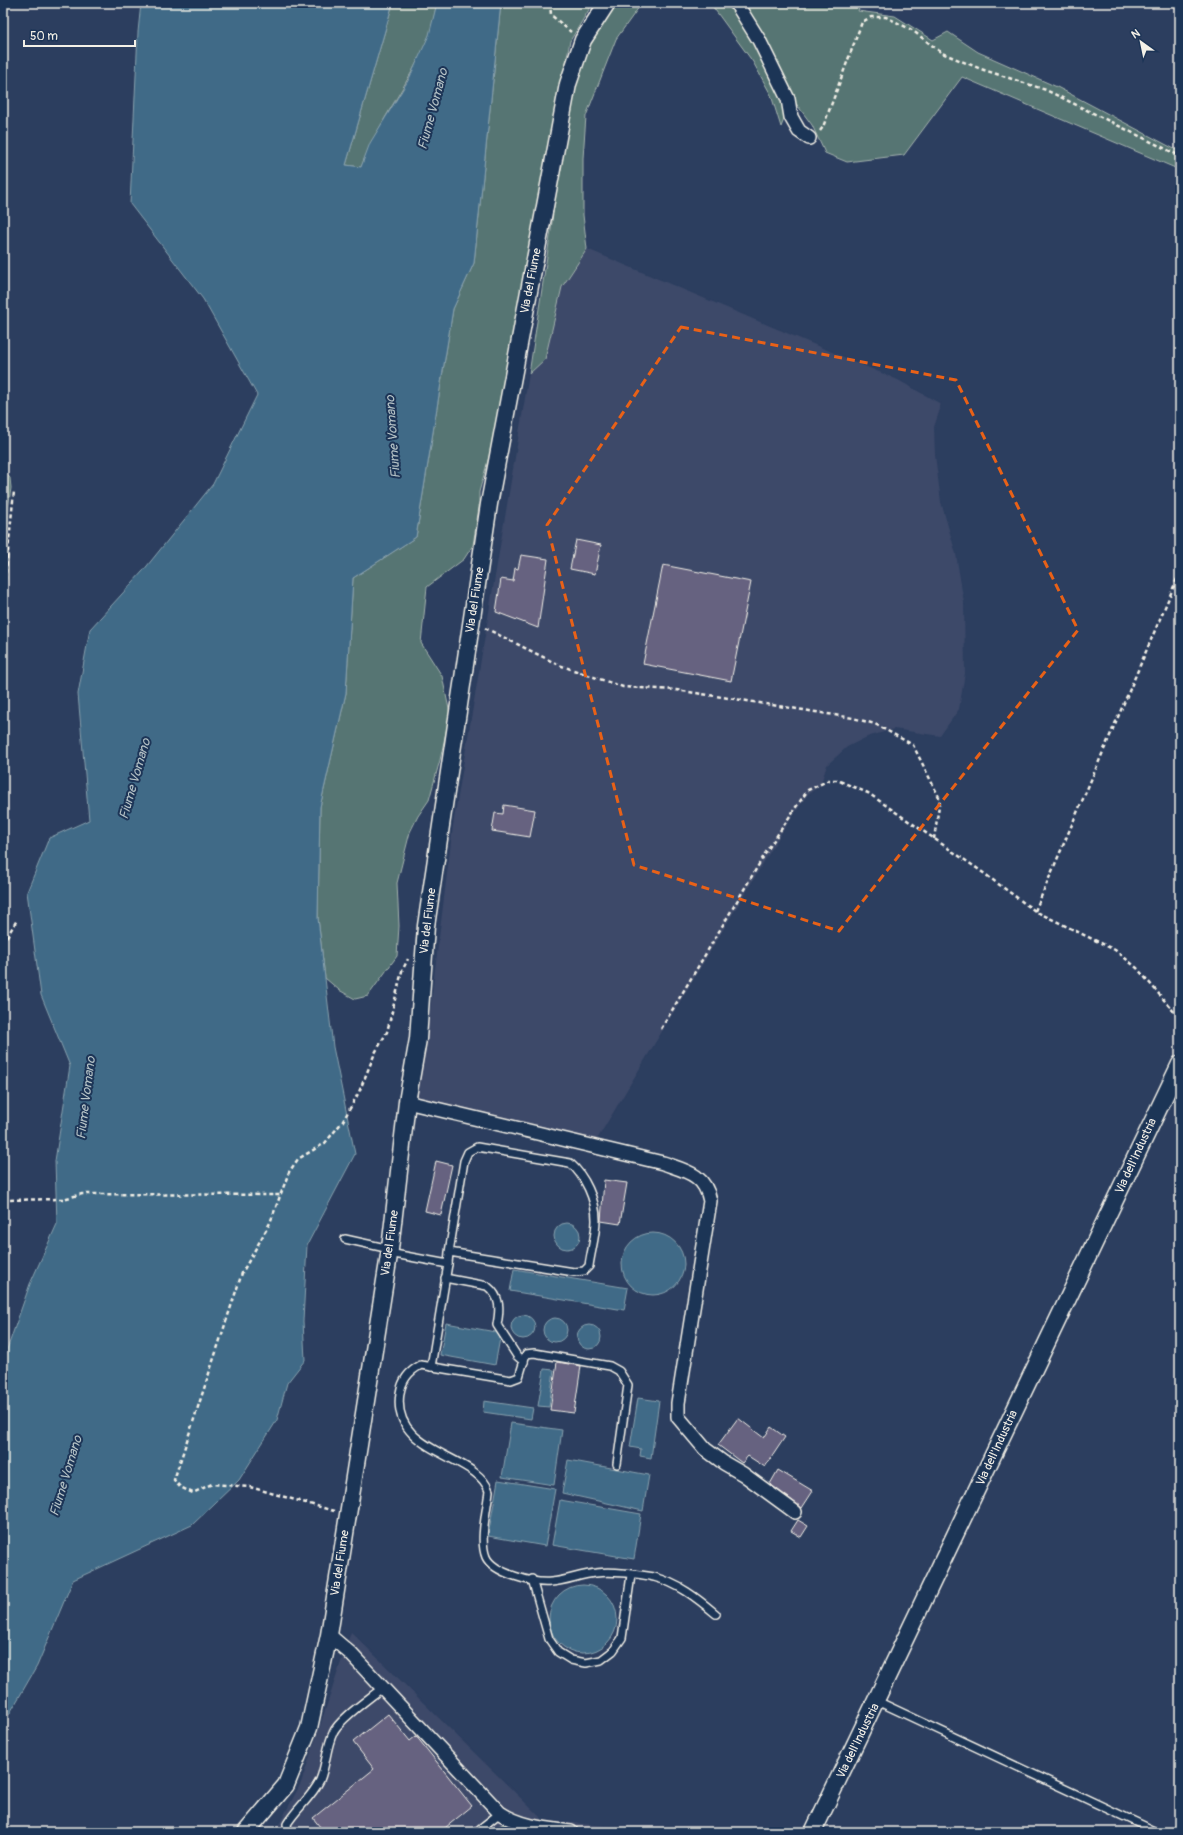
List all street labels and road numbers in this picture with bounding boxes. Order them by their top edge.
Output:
street label: Via del Fiume [517,247,545,315]
street label: Via del Fiume [462,566,488,634]
street label: Via del Fiume [417,887,440,955]
street label: Via dell'Industria [1112,1115,1160,1196]
street label: Via del Fiume [378,1209,402,1277]
street label: Via dell'Industria [973,1407,1021,1488]
street label: Via del Fiume [327,1529,353,1597]
street label: Via dell'Industria [833,1701,883,1781]

